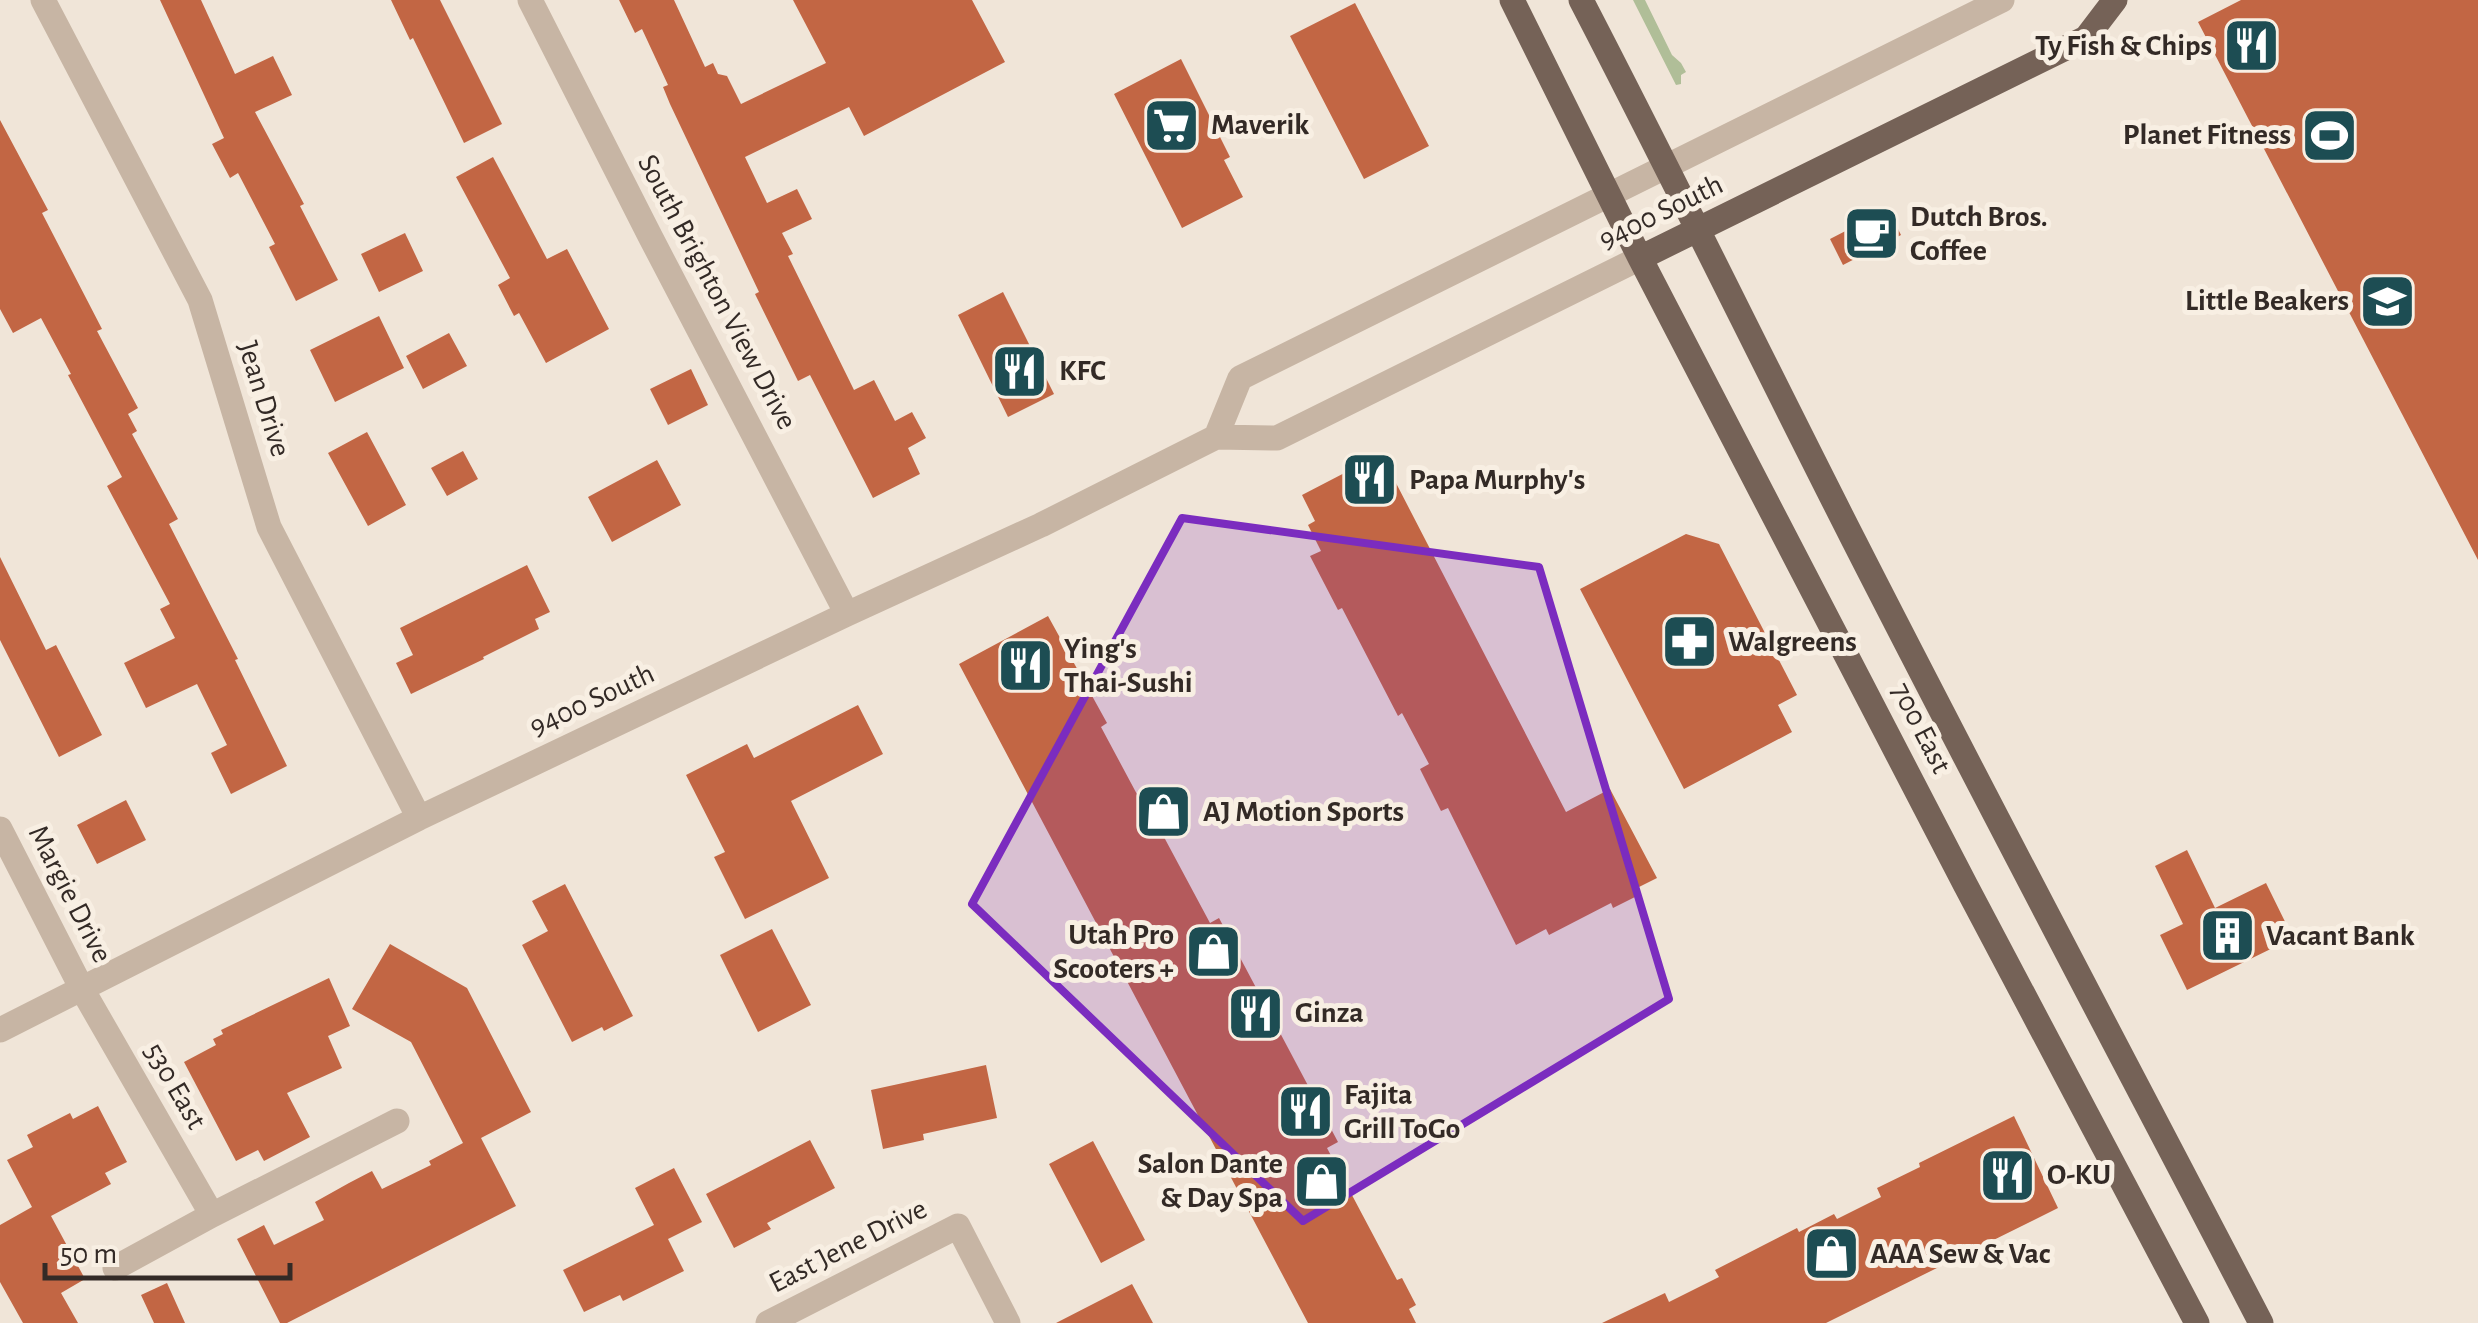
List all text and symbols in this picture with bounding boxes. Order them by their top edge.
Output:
restaurant icon: Ty Fish & Chips [2221,16,2281,76]
place label: Ty Fish & Chips [2035,31,2212,61]
supermarket icon: Maverik [1142,95,1202,155]
sports icon: Planet Fitness [2300,105,2360,165]
place label: Maverik [1211,110,1309,140]
place label: Planet Fitness [2123,120,2291,150]
street label: South Brighton View Drive [632,150,802,434]
street label: 9400 South [1594,169,1728,255]
place label: Dutch Bros. Coffee [1910,202,2048,266]
cafe icon: Dutch Bros. Coffee [1841,204,1901,264]
school or university icon: Little Beakers [2358,271,2418,331]
place label: Little Beakers [2185,286,2349,316]
street label: Jean Drive [232,338,296,460]
restaurant icon: KFC [990,341,1050,401]
place label: KFC [1059,356,1106,386]
restaurant icon: Papa Murphy's [1340,450,1400,510]
place label: Papa Murphy's [1409,465,1585,495]
pharmacy icon: Walgreens [1659,612,1719,672]
place label: Walgreens [1728,627,1857,657]
place label: Ying's Thai-Sushi [1064,634,1193,698]
restaurant icon: Ying's Thai-Sushi [995,636,1055,696]
street label: 9400 South [525,658,659,742]
street label: 700 East [1885,678,1957,779]
shop icon: AJ Motion Sports [1134,782,1194,842]
place label: AJ Motion Sports [1203,797,1404,827]
street label: Margie Drive [23,821,117,967]
building icon: Vacant Bank [2197,906,2257,966]
place label: Utah Pro Scooters + [1053,920,1174,984]
place label: Vacant Bank [2266,921,2415,951]
shop icon: Utah Pro Scooters + [1183,922,1243,982]
restaurant icon: Ginza [1226,983,1286,1043]
place label: Ginza [1295,998,1364,1028]
street label: 530 East [138,1038,212,1135]
place label: Fajita Grill ToGo [1344,1080,1460,1144]
restaurant icon: Fajita Grill ToGo [1275,1082,1335,1142]
restaurant icon: O-KU [1978,1145,2038,1205]
place label: Salon Dante & Day Spa [1137,1149,1283,1213]
shop icon: Salon Dante & Day Spa [1292,1151,1352,1211]
place label: O-KU [2047,1160,2111,1190]
street label: East Jene Drive [764,1193,932,1299]
scale bar [45,1218,290,1280]
shop icon: AAA Sew & Vac [1801,1224,1861,1284]
text: 50 m [60,1239,117,1269]
place label: AAA Sew & Vac [1870,1239,2051,1269]

